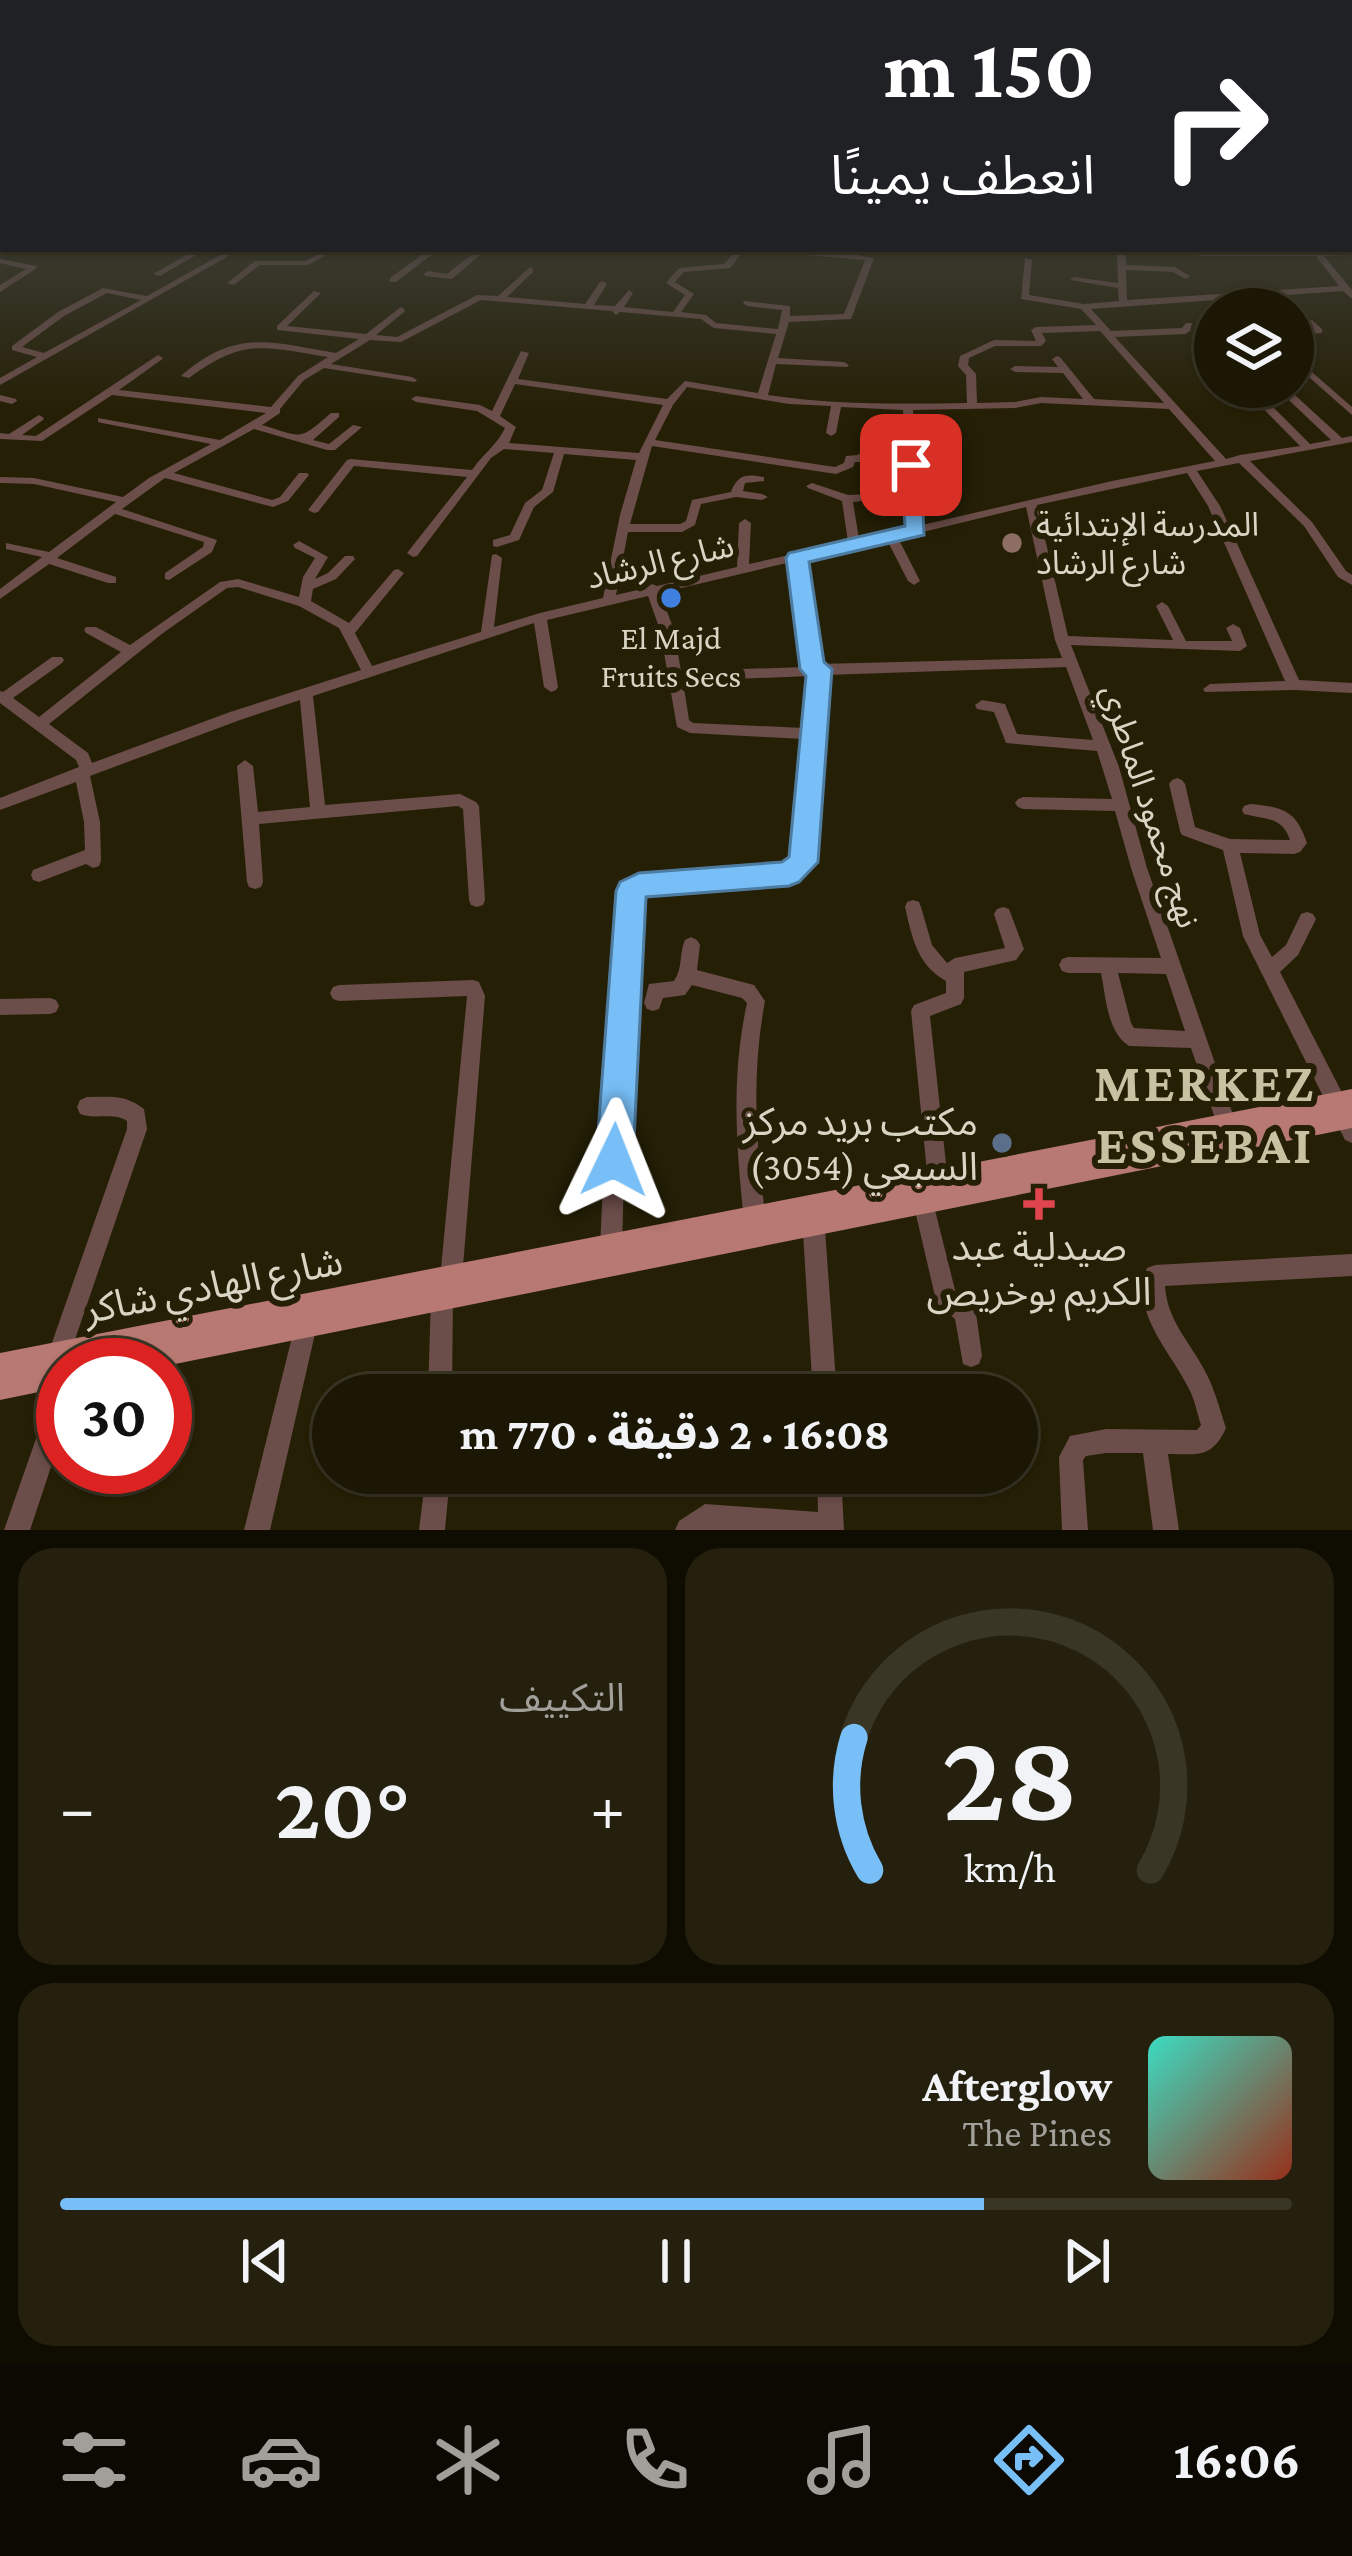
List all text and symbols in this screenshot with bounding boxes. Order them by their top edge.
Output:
text: 150 m [884,22,1095,115]
icon: right [1137,48,1293,204]
text: انعطف يمينًا [830,146,1095,206]
map controls [1194,288,1314,408]
button: layers [1194,288,1314,408]
pin [860,414,962,516]
icon: arrive [878,432,944,498]
place label: المدرسة الإبتدائية شارع الرشاد [1036,506,1259,587]
street label: شارع الرشاد [583,526,739,602]
marker: المدرسة الإبتدائية شارع الرشاد [999,530,1025,556]
marker: El Majd Fruits Secs [658,585,684,611]
place label: El Majd Fruits Secs [601,619,741,694]
street label: نهج محمود الماطري [1088,680,1208,934]
district label: MERKEZ ESSEBAI [1094,1053,1316,1175]
position arrow [551,1097,677,1223]
place label: مكتب بريد مركز السبعي (3054) [742,1100,978,1196]
marker: مكتب بريد مركز السبعي (3054) [989,1130,1015,1156]
marker: صيدلية عبد الكريم بوخريص [1026,1191,1052,1217]
place label: صيدلية عبد الكريم بوخريص [927,1225,1151,1321]
street label: شارع الهادي شاكر [79,1239,348,1339]
speed limit sign: 30 [36,1338,192,1494]
text: 16:08 · 2 دقيقة · 770 m [460,1409,890,1459]
text: التكييف [499,1676,625,1719]
text: 28 [941,1707,1078,1846]
text: 20° [275,1757,410,1857]
text: − [60,1771,95,1844]
text: + [590,1771,625,1844]
text: km/h [963,1843,1056,1890]
text: Afterglow [922,2061,1112,2111]
text: The Pines [962,2111,1112,2154]
icon: previous [232,2228,298,2294]
icon: pause [643,2228,709,2294]
icon: next [1054,2228,1120,2294]
icon: filters [52,2418,136,2502]
icon: car [239,2418,323,2502]
icon: climate [426,2418,510,2502]
icon: phone [613,2418,697,2502]
icon: music [800,2418,884,2502]
icon: directions [987,2418,1071,2502]
text: 16:06 [1174,2430,1301,2490]

